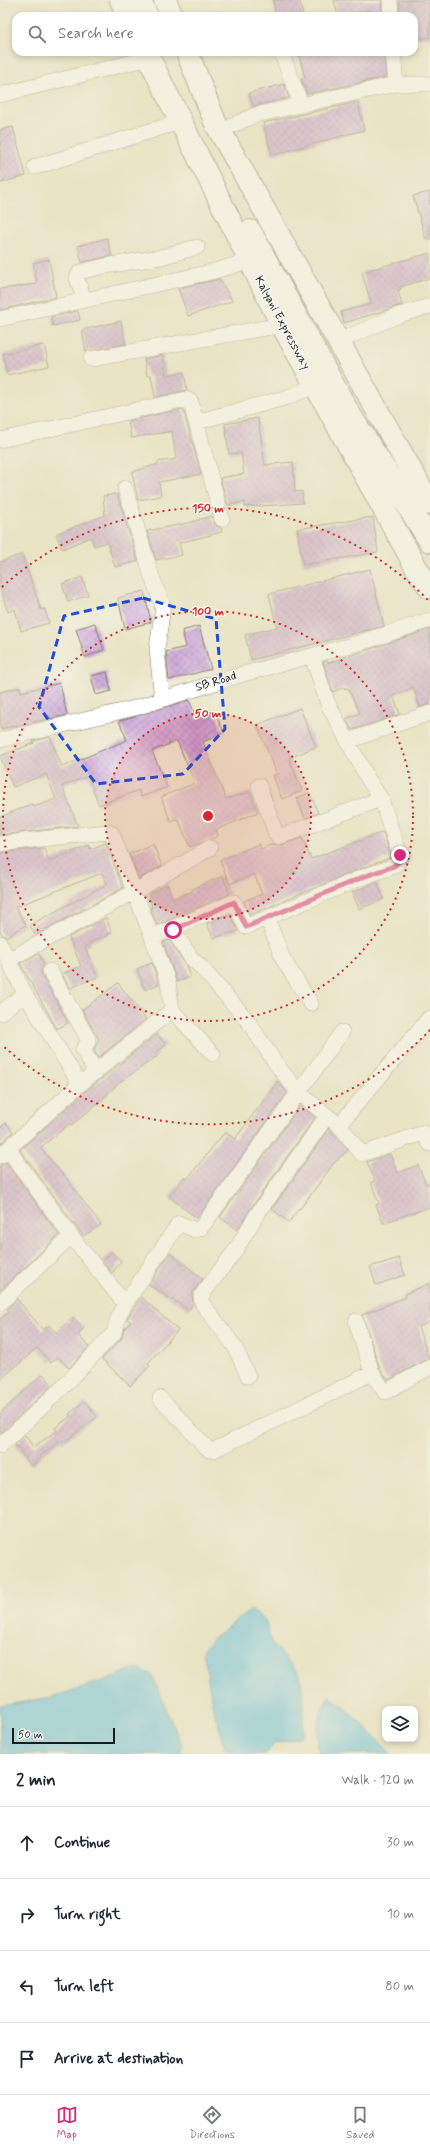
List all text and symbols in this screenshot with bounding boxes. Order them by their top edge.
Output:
search box [12,12,418,56]
icon: search [26,23,48,45]
text: Search here [58,24,134,44]
street label: Kalyani Expressway [251,273,314,373]
text: 150 m [192,501,224,517]
text: 100 m [192,604,225,620]
street label: SB Road [194,668,238,696]
text: 50 m [195,706,222,722]
centre of rings [201,809,215,823]
route end [391,846,409,864]
route start [164,921,182,939]
map controls [382,1706,418,1742]
button: layers [382,1706,418,1742]
scale bar [12,1726,115,1745]
text: 50 m [18,1728,43,1742]
text: 2 min [16,1769,56,1791]
text: Walk · 120 m [342,1772,414,1789]
icon: ahead [16,1832,38,1854]
text: Continue [54,1833,110,1853]
text: 30 m [387,1834,414,1851]
icon: right [16,1904,38,1926]
text: Turn right [54,1905,121,1925]
text: 10 m [387,1906,414,1923]
icon: left [16,1976,38,1998]
text: Turn left [54,1977,114,1997]
text: 80 m [385,1978,414,1995]
icon: arrive [16,2048,38,2070]
text: Arrive at destination [54,2049,183,2069]
tab: Map [56,2104,78,2142]
tab: Directions [189,2104,235,2142]
tab: Saved [346,2104,374,2142]

